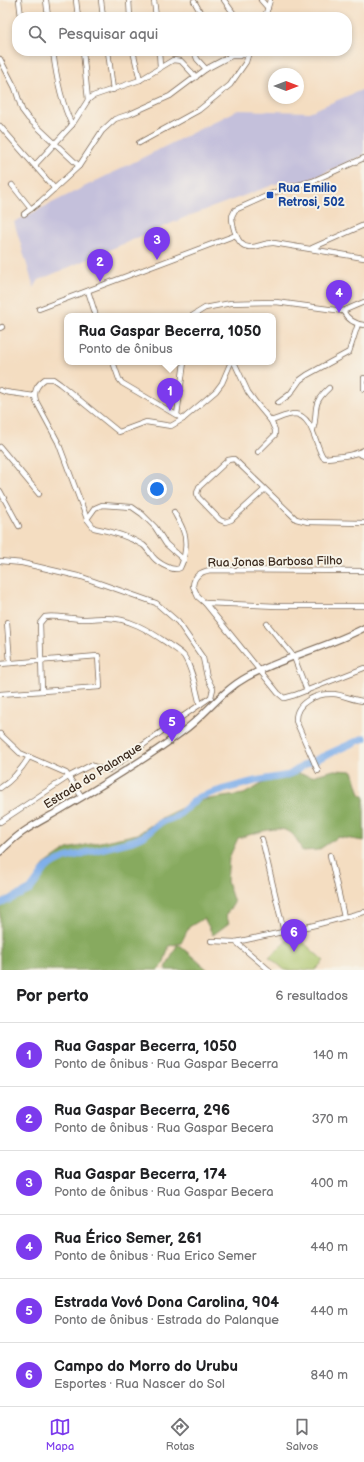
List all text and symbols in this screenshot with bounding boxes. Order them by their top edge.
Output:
search box [12,12,352,56]
icon: search [26,23,48,45]
text: Pesquisar aqui [58,25,158,44]
north arrow [268,68,304,104]
place label: Rua Emilio Retrosi, 502 [278,181,346,210]
marker: Rua Emilio Retrosi, 502 [265,190,275,200]
pin: 3 [144,227,170,260]
pin: 2 [87,249,113,282]
pin: 4 [326,280,352,313]
popup [64,313,276,365]
text: Rua Gaspar Becerra, 1050 [79,322,261,341]
text: Ponto de ônibus [79,341,173,357]
pin: 1 [157,378,183,411]
your location [147,479,167,499]
street label: Rua Jonas Barbosa Filho [207,553,343,571]
pin: 5 [159,709,185,742]
street label: Estrada do Palanque [41,740,145,812]
pin: 6 [281,919,307,952]
text: Por perto [16,986,89,1006]
text: 6 resultados [276,988,348,1004]
text: Rua Gaspar Becerra, 1050 [54,1037,237,1056]
text: 1 [26,1047,32,1063]
text: 140 m [313,1047,348,1063]
text: Ponto de ônibus · Rua Gaspar Becerra [54,1056,278,1072]
text: Rua Gaspar Becerra, 296 [54,1101,230,1120]
text: 2 [25,1111,33,1127]
text: 370 m [312,1111,348,1127]
text: Ponto de ônibus · Rua Gaspar Becera [54,1120,274,1136]
text: Rua Gaspar Becerra, 174 [54,1165,227,1184]
text: 3 [25,1175,33,1191]
text: 400 m [311,1175,348,1191]
text: Ponto de ônibus · Rua Gaspar Becera [54,1184,274,1200]
text: Rua Érico Semer, 261 [54,1229,202,1248]
text: 4 [25,1239,33,1255]
text: 440 m [310,1239,348,1255]
text: Ponto de ônibus · Rua Erico Semer [54,1248,257,1264]
text: Estrada Vovó Dona Carolina, 904 [54,1293,279,1312]
text: 5 [25,1303,33,1319]
text: 440 m [310,1303,348,1319]
text: Ponto de ônibus · Estrada do Palanque [54,1312,279,1328]
text: Campo do Morro do Urubu [54,1357,238,1376]
text: 6 [25,1367,33,1383]
text: 840 m [311,1367,348,1383]
text: Esportes · Rua Nascer do Sol [54,1376,225,1392]
tab: Mapa [46,1416,74,1453]
tab: Rotas [166,1416,194,1453]
tab: Salvos [286,1416,318,1453]

